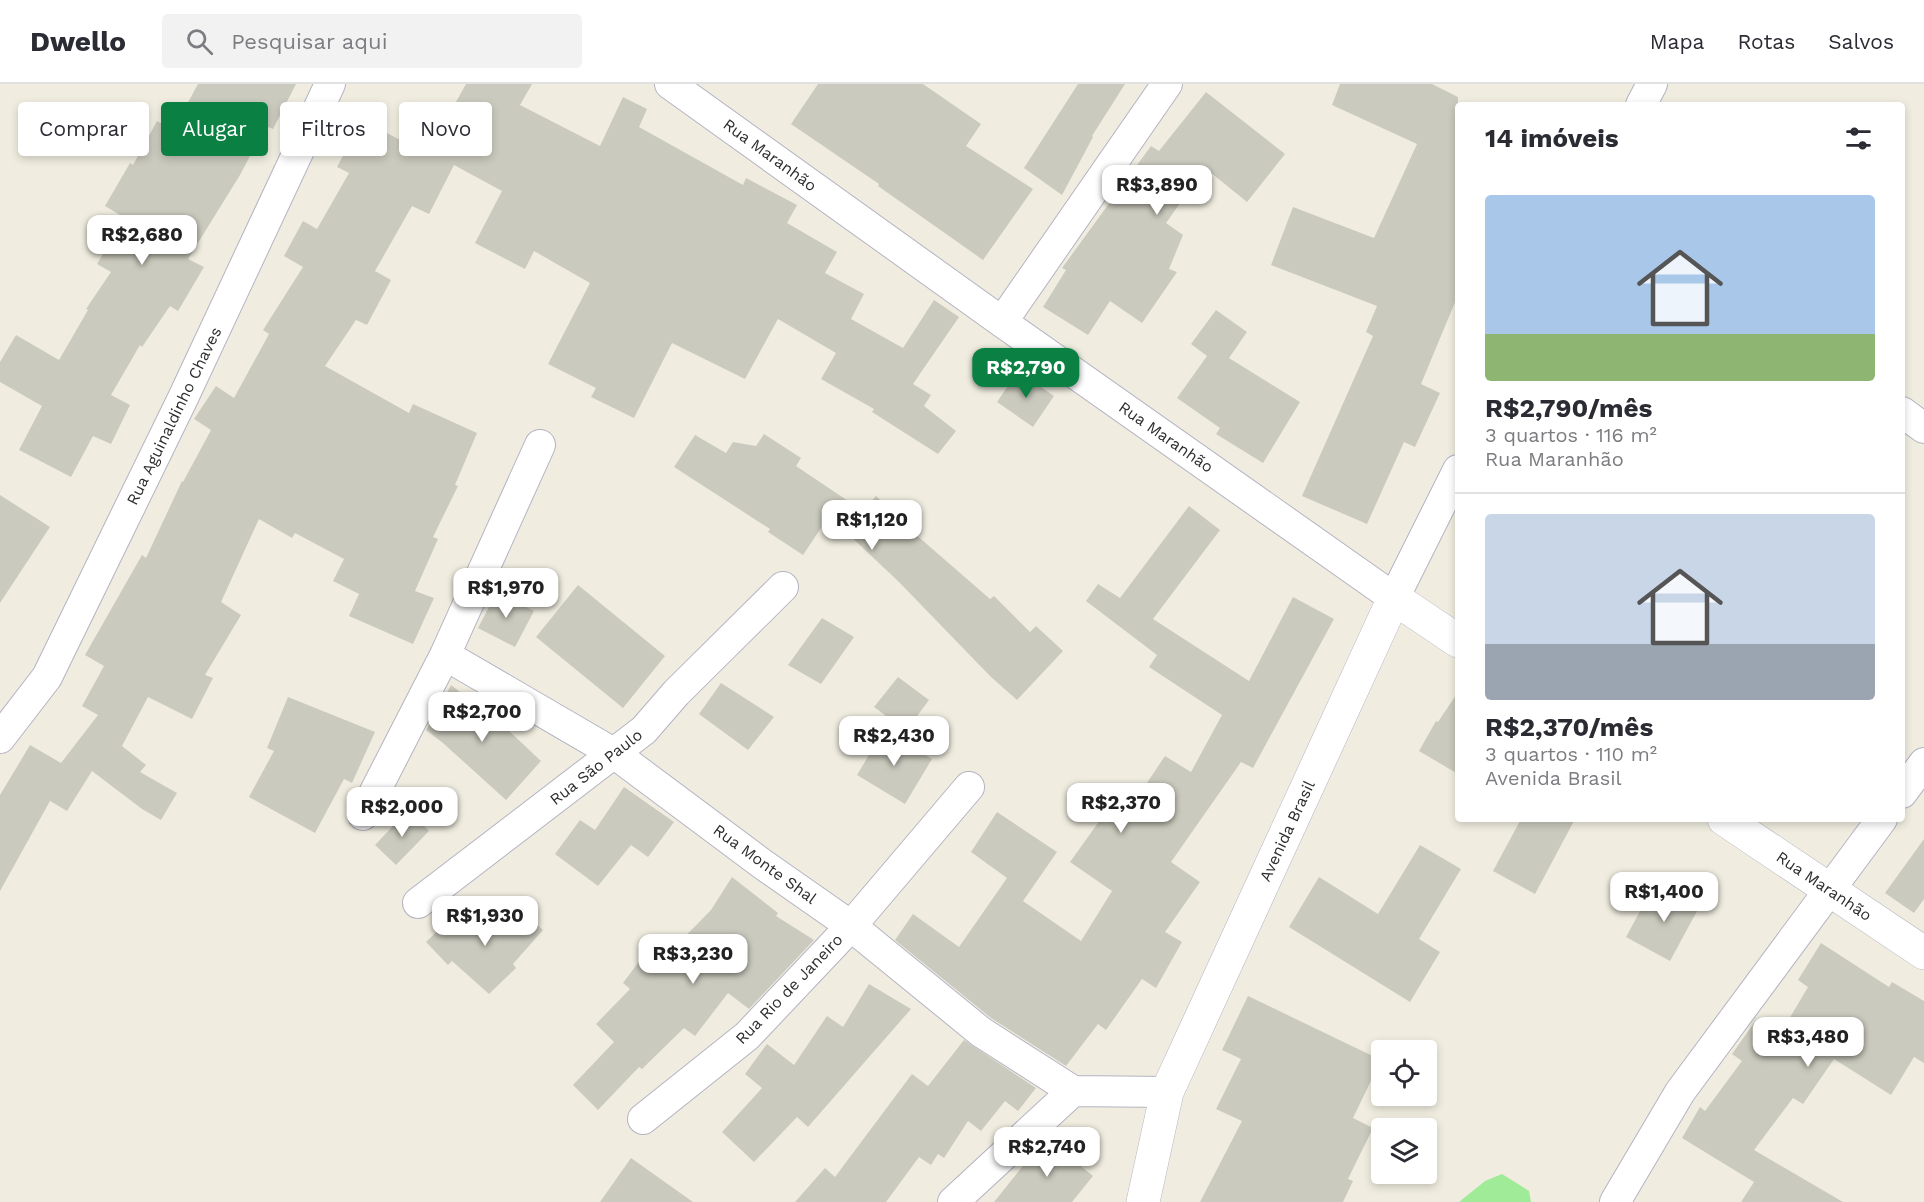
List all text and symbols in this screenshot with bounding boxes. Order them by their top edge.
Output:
search box [162,14,582,68]
text: Dwello [30,25,126,58]
icon: search [183,25,216,58]
text: Pesquisar aqui [231,29,388,54]
text: Mapa [1650,29,1704,54]
text: Rotas [1737,29,1795,54]
text: Salvos [1828,29,1894,54]
chip: Comprar [18,102,149,156]
chip: Alugar [161,102,268,156]
chip: Filtros [280,102,387,156]
chip: Novo [399,102,492,156]
street label: Rua Maranhão [720,115,820,195]
icon: filters [1842,122,1875,155]
text: 14 imóveis [1485,123,1619,153]
pin: R$3,890 [1102,165,1212,216]
text: R$3,890 [1116,172,1198,196]
pin: R$2,680 [87,215,197,266]
text: R$2,680 [101,222,183,246]
icon: home [1626,234,1734,342]
street label: Rua Aguinaldinho Chaves [123,324,225,508]
pin: R$2,790 [971,348,1081,399]
text: R$2,790 [986,355,1066,379]
text: R$2,790/mês [1485,393,1652,423]
street label: Rua Maranhão [1115,397,1217,477]
text: 3 quartos · 116 m² [1485,423,1657,447]
text: Rua Maranhão [1485,447,1624,471]
pin: R$1,120 [817,500,927,551]
text: R$1,120 [836,507,908,531]
icon: home [1626,553,1734,661]
pin: R$1,970 [451,568,561,619]
text: R$1,970 [467,575,545,599]
pin: R$2,700 [427,692,537,743]
text: R$2,700 [442,699,522,723]
text: R$2,370/mês [1485,712,1653,742]
pin: R$2,430 [839,716,949,767]
text: R$2,430 [853,723,935,747]
street label: Rua São Paulo [546,725,646,809]
text: 3 quartos · 110 m² [1485,742,1657,766]
text: Avenida Brasil [1485,766,1622,790]
street label: Avenida Brasil [1255,777,1319,885]
pin: R$2,370 [1066,783,1176,834]
pin: R$2,000 [347,787,457,838]
text: R$2,370 [1081,790,1161,814]
text: R$2,000 [361,794,443,818]
street label: Rua Monte Shal [710,820,820,908]
street label: Rua Maranhão [1773,847,1875,925]
pin: R$1,400 [1609,872,1719,923]
text: R$1,400 [1624,879,1704,903]
pin: R$1,930 [430,896,540,947]
text: R$1,930 [446,903,524,927]
street label: Rua Rio de Janeiro [732,930,846,1048]
pin: R$3,230 [638,934,748,985]
text: R$3,230 [653,941,733,965]
pin: R$3,480 [1753,1017,1863,1068]
text: R$3,480 [1767,1024,1849,1048]
map controls [1371,1040,1437,1184]
button: locate [1371,1040,1437,1106]
button: layers [1371,1118,1437,1184]
pin: R$2,740 [992,1127,1102,1178]
text: R$2,740 [1008,1134,1086,1158]

